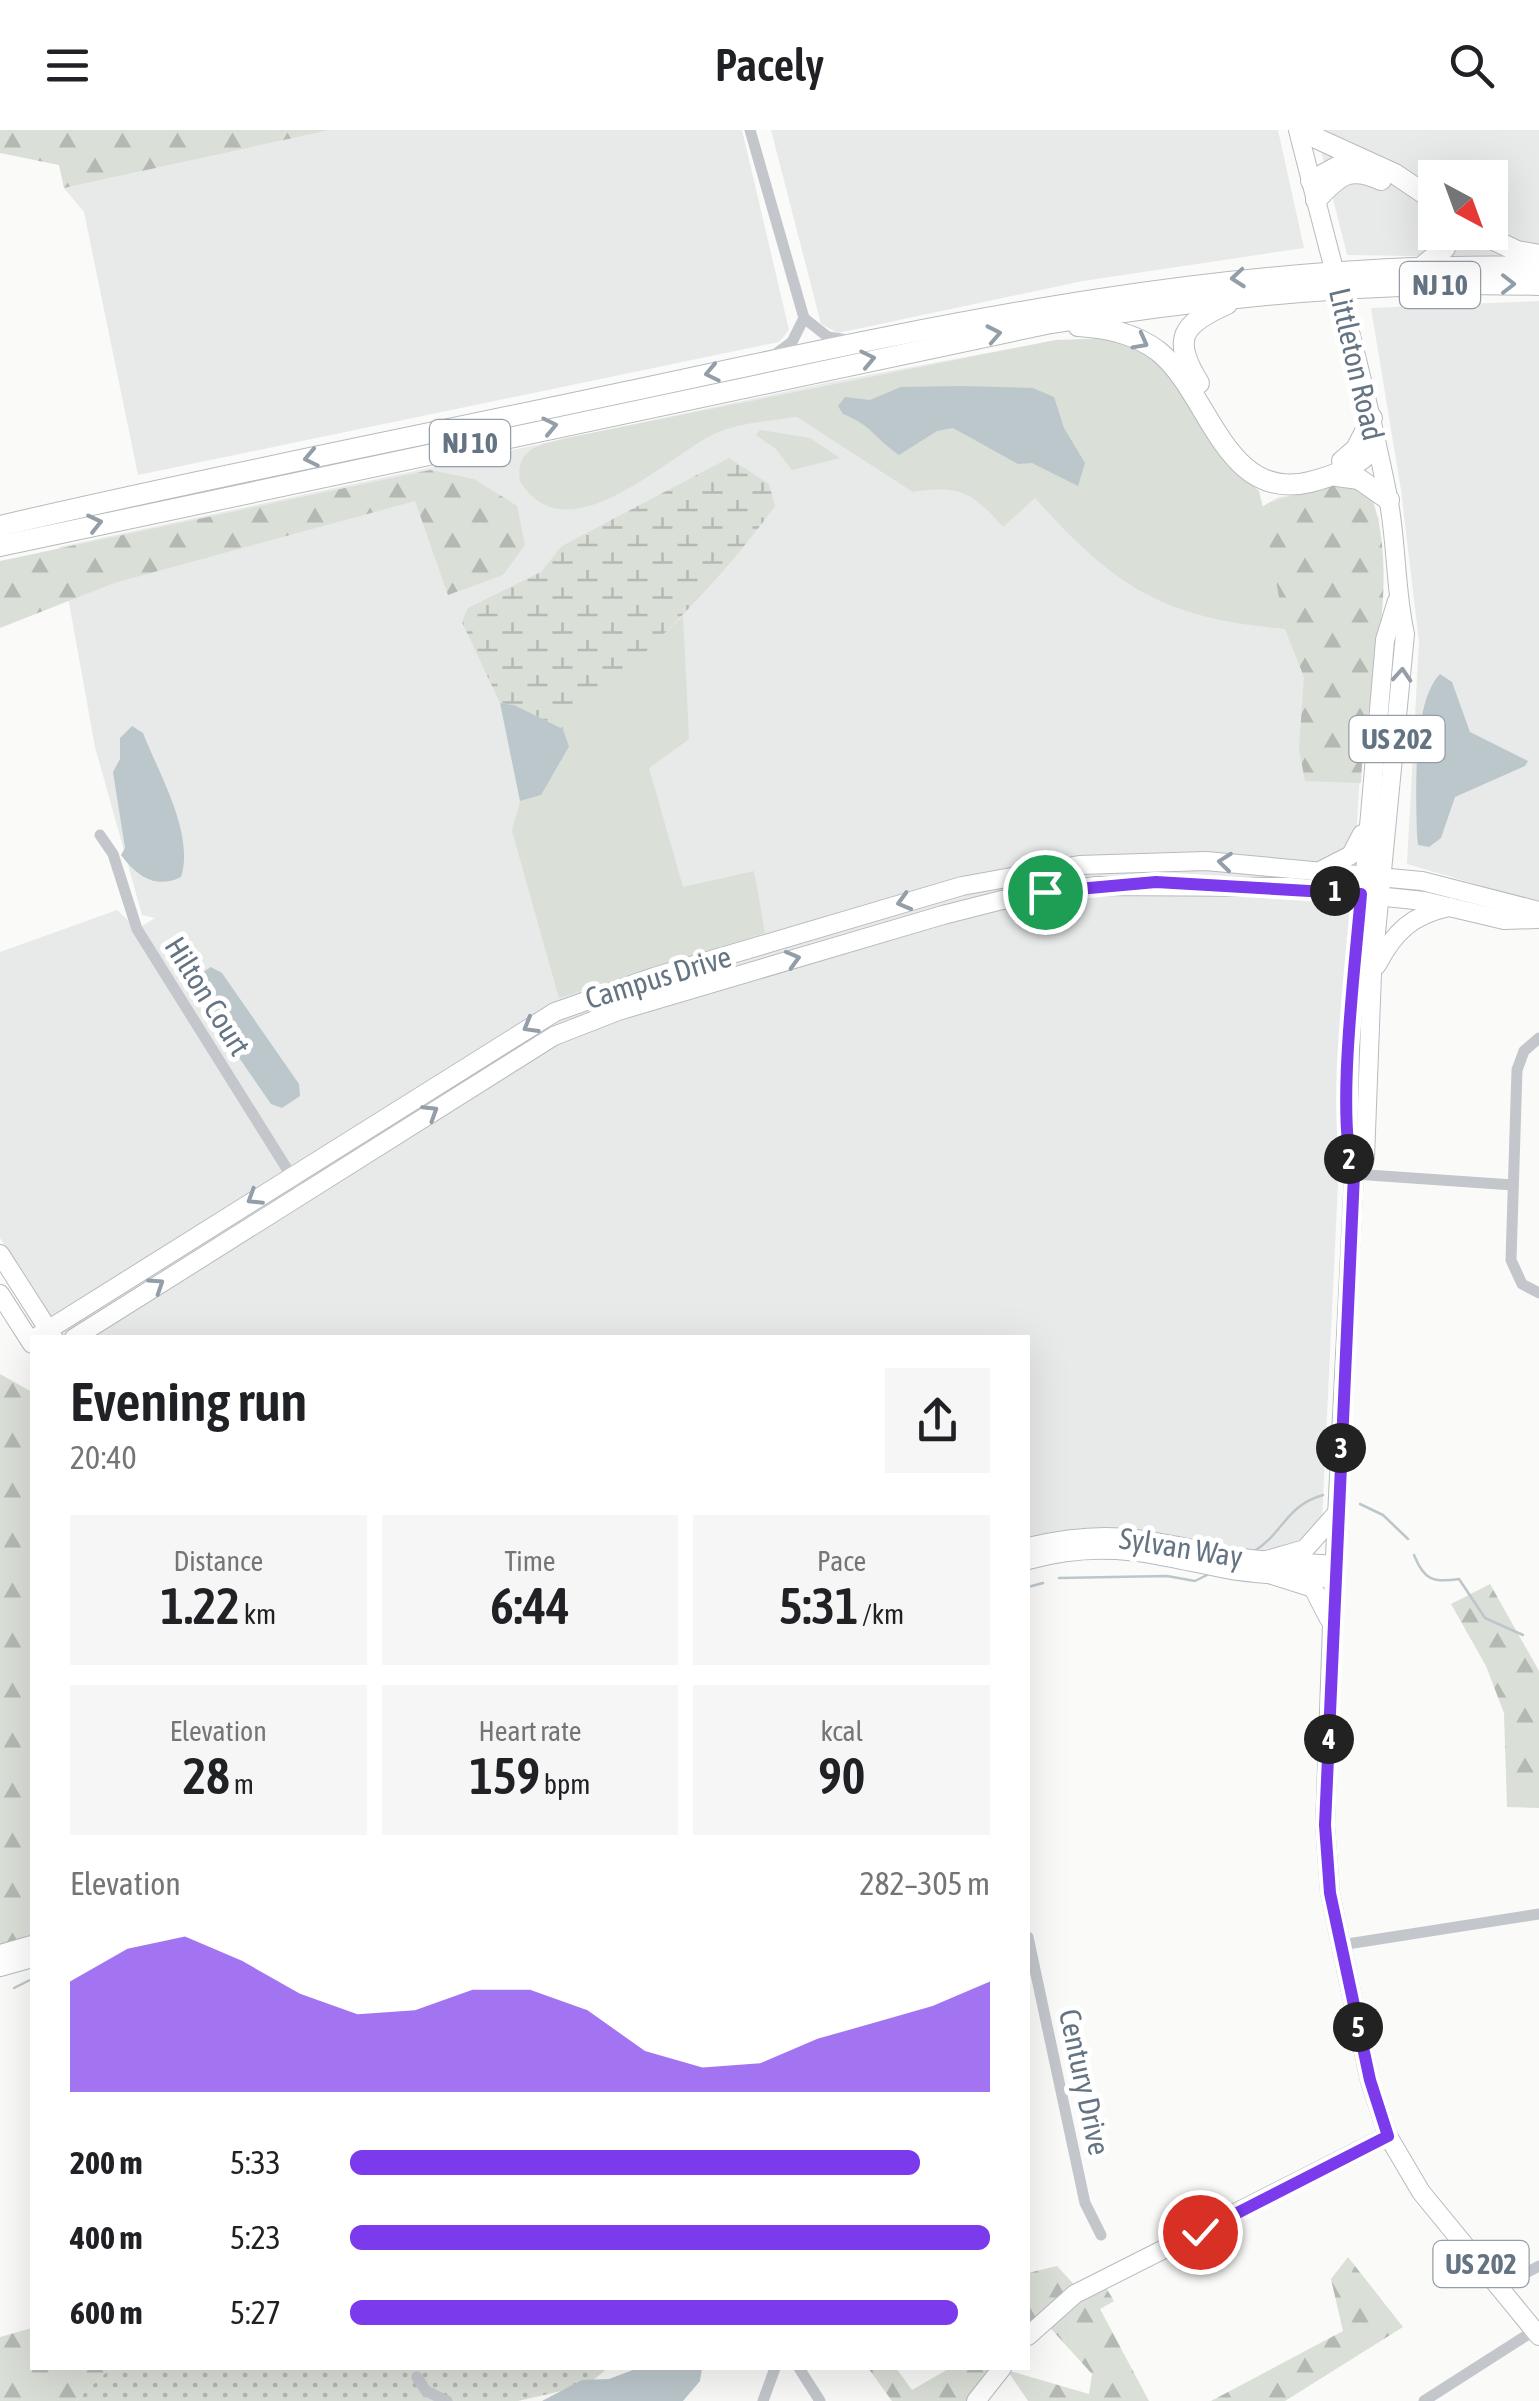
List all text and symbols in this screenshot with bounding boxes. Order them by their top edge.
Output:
icon: menu [40,38,95,93]
icon: search [1444,38,1499,93]
text: Pacely [715,39,824,91]
north arrow [1418,160,1508,250]
map controls [1418,160,1508,250]
road number: NJ 10 [1400,262,1480,308]
one-way arrow [1230,267,1246,288]
one-way arrow [1501,274,1517,295]
street label: Littleton Road [1323,284,1391,444]
one-way arrow [985,325,1002,346]
one-way arrow [1130,330,1148,349]
one-way arrow [859,350,876,371]
one-way arrow [704,362,721,383]
one-way arrow [541,417,558,438]
road number: NJ 10 [430,420,510,466]
one-way arrow [303,446,320,467]
one-way arrow [86,514,103,535]
one-way arrow [1391,667,1413,683]
road number: US 202 [1350,716,1444,762]
pin [1003,850,1088,935]
one-way arrow [1216,852,1232,874]
icon: arrive [1018,865,1073,920]
pin: 1 [1310,866,1360,916]
text: 1 [1328,875,1342,907]
one-way arrow [896,890,913,911]
street label: Hilton Court [158,931,258,1061]
street label: Campus Drive [581,939,735,1015]
one-way arrow [784,950,801,971]
one-way arrow [523,1013,541,1033]
one-way arrow [421,1105,439,1124]
pin: 2 [1324,1134,1374,1184]
text: 2 [1342,1143,1356,1175]
one-way arrow [247,1185,265,1204]
one-way arrow [146,1279,164,1298]
button: share [885,1368,990,1473]
text: Evening run [70,1370,307,1433]
pin: 3 [1316,1423,1366,1473]
text: 3 [1334,1432,1348,1464]
text: 20:40 [70,1439,137,1476]
street label: Sylvan Way [1117,1520,1245,1574]
text: Distance [173,1545,263,1577]
text: Time [504,1545,556,1577]
text: Pace [817,1545,866,1577]
text: 1.22 [160,1577,240,1635]
text: 6:44 [490,1577,570,1635]
text: 5:31 [779,1577,858,1635]
text: km [240,1598,276,1630]
text: /km [858,1598,904,1630]
pin: 4 [1304,1714,1354,1764]
text: Elevation [170,1715,267,1747]
text: Heart rate [478,1715,582,1747]
text: kcal [820,1715,863,1747]
text: 4 [1322,1723,1336,1755]
text: 28 [183,1747,230,1805]
text: 159 [469,1747,540,1805]
text: 90 [818,1747,865,1805]
text: m [230,1768,254,1800]
text: bpm [540,1768,591,1800]
text: Elevation [70,1865,181,1902]
text: 282–305 m [860,1865,990,1902]
pin: 5 [1333,2002,1383,2052]
street label: Century Drive [1053,2006,1117,2158]
text: 5 [1351,2011,1365,2043]
text: 200 m [70,2144,143,2181]
text: 5:33 [230,2144,281,2181]
pin [1158,2190,1243,2275]
icon: check [1173,2205,1228,2260]
text: 400 m [70,2219,143,2256]
text: 5:23 [230,2219,281,2256]
road number: US 202 [1434,2241,1528,2287]
text: 600 m [70,2294,143,2331]
text: 5:27 [230,2294,281,2331]

